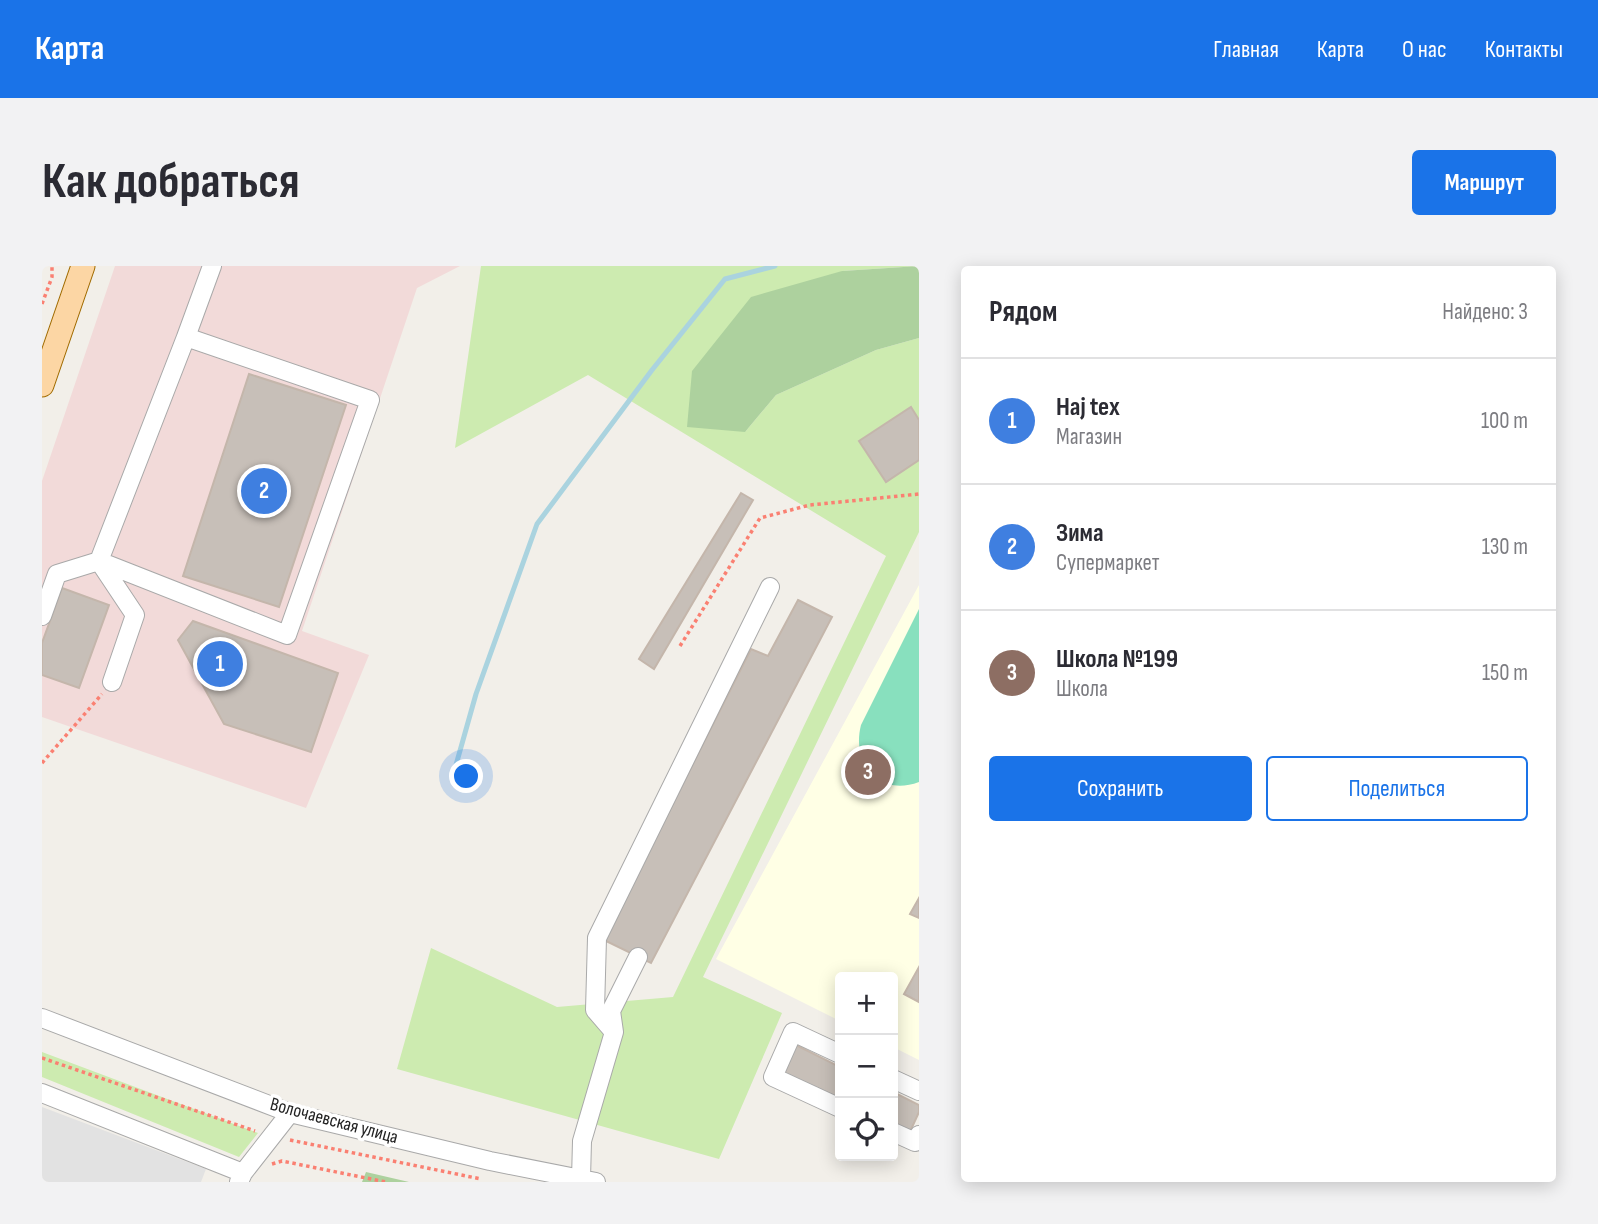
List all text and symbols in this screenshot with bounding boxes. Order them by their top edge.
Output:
text: Карта [35,29,104,69]
text: Главная [1213,35,1279,64]
text: Карта [1317,35,1364,64]
text: О нас [1402,35,1447,64]
text: Контакты [1485,35,1563,64]
button: Маршрут [1412,150,1556,215]
text: Как добраться [42,153,300,212]
text: Рядом [989,294,1057,330]
text: Найдено: 3 [1442,298,1528,326]
text: Haj tex [1056,392,1120,423]
text: 1 [1007,407,1017,435]
text: 100 m [1481,407,1528,435]
text: Магазин [1056,423,1122,451]
pin: 2 [241,465,287,517]
text: Зима [1056,518,1104,549]
text: 2 [1007,533,1017,561]
text: 130 m [1482,533,1528,561]
text: Супермаркет [1056,549,1159,577]
pin: 1 [197,638,243,690]
text: Школа №199 [1056,644,1178,675]
text: 3 [1007,659,1017,687]
text: 150 m [1482,659,1528,687]
text: Школа [1056,675,1108,703]
pin: 3 [845,746,891,798]
button: Сохранить [989,756,1252,821]
button: Поделиться [1266,756,1528,821]
your location [449,759,483,793]
map controls [835,972,898,1161]
button: + [835,972,898,1035]
button: − [835,1035,898,1098]
street label: Волочаевская улица [267,1093,401,1149]
button: locate [835,1098,898,1161]

